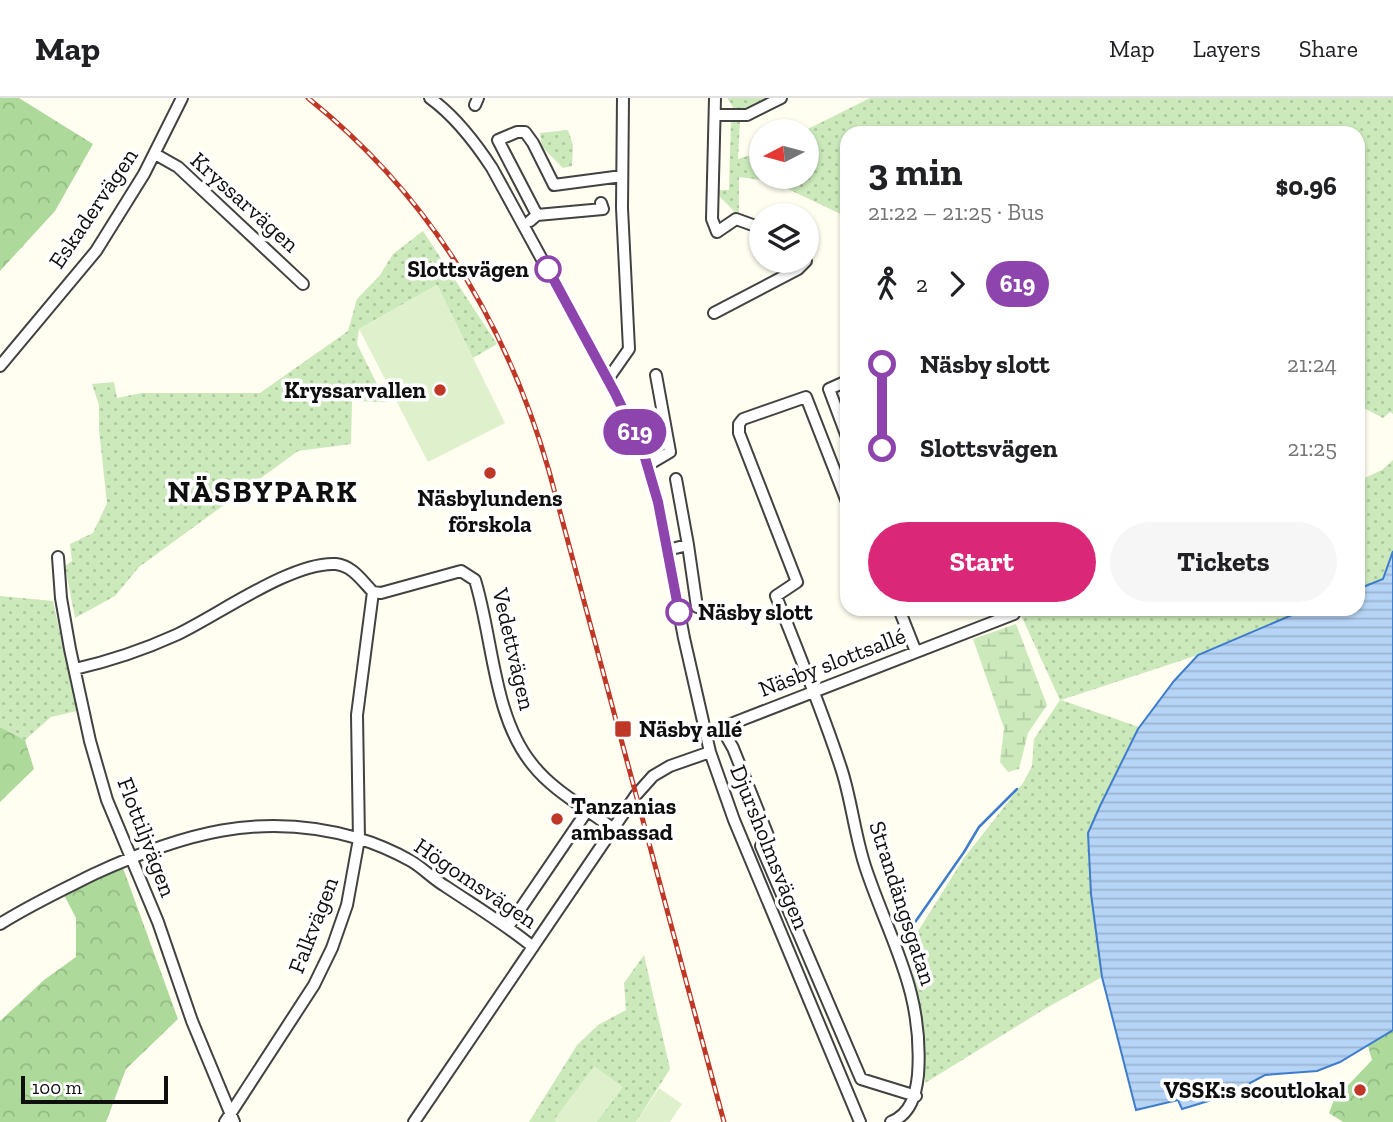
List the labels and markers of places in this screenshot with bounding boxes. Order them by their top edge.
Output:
place label: Slottsvägen [407,255,529,283]
marker: Slottsvägen [535,256,561,282]
place label: Kryssarvallen [284,376,426,404]
marker: Kryssarvallen [432,382,448,398]
marker: Näsbylundens förskola [482,465,498,481]
place label: Näsbylundens förskola [417,484,563,538]
place label: Näsby slott [698,598,814,626]
marker: Näsby slott [666,599,692,625]
place label: Näsby allé [639,715,742,743]
marker: Näsby allé [613,719,633,739]
place label: Tanzanias ambassad [571,792,676,846]
marker: Tanzanias ambassad [549,811,565,827]
place label: VSSK:s scoutlokal [1164,1076,1346,1104]
marker: VSSK:s scoutlokal [1352,1082,1368,1098]

